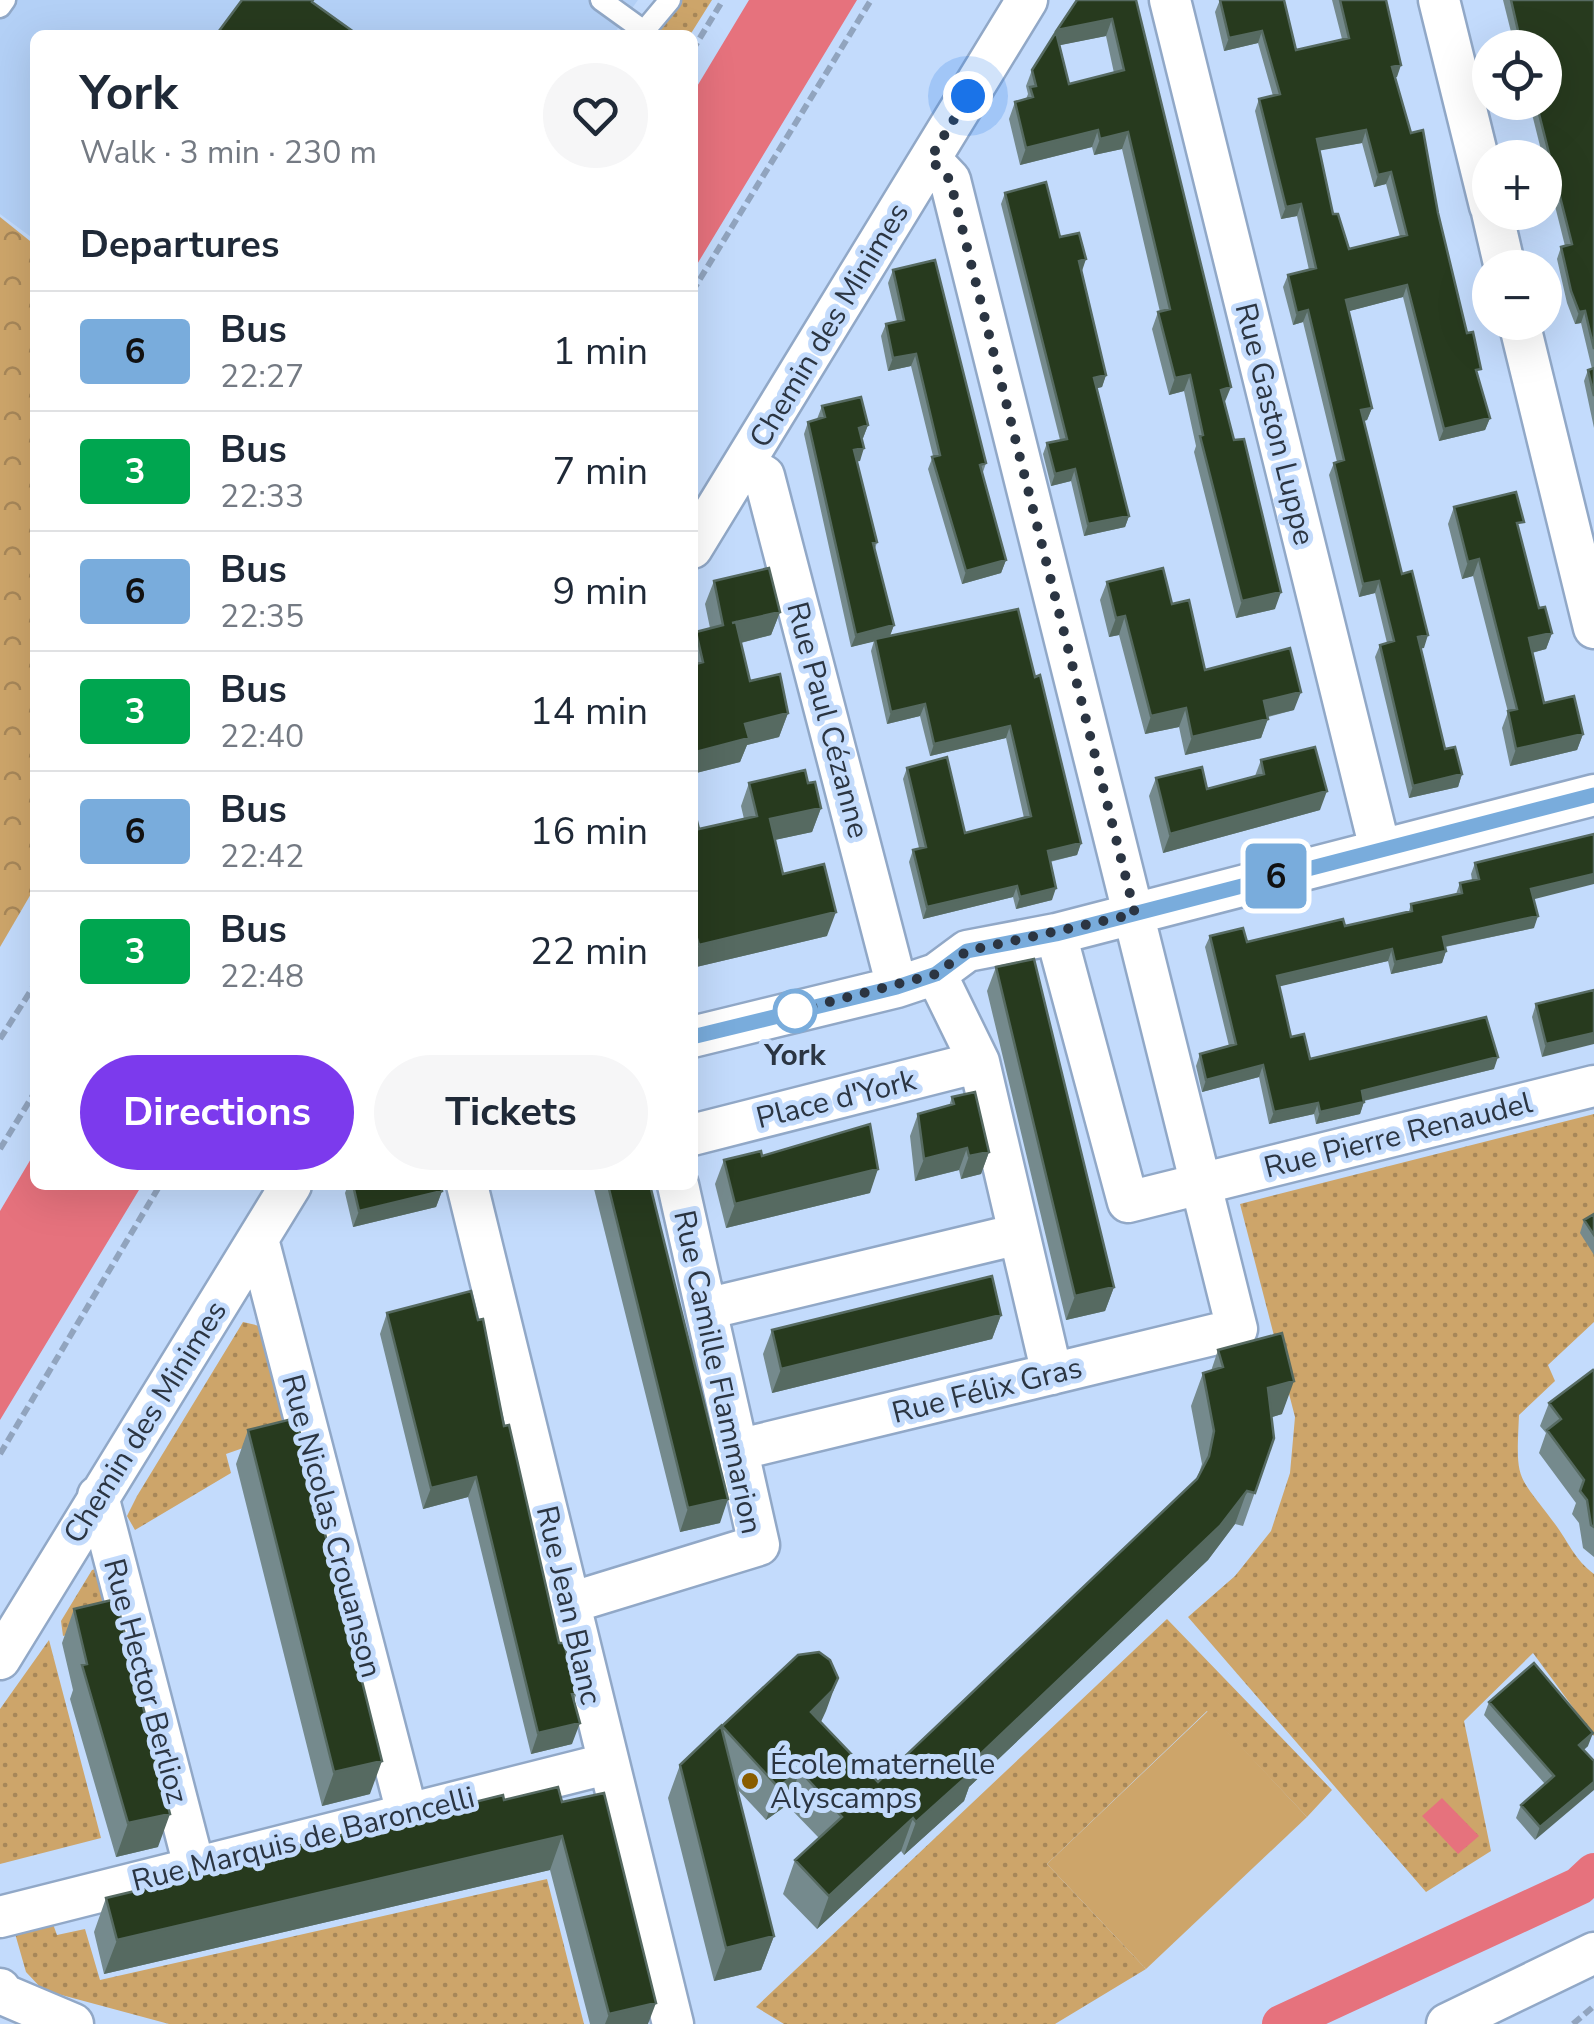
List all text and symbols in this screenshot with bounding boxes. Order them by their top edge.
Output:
map controls [1472,30,1562,340]
button: locate [1472,30,1562,120]
text: York [80,60,178,126]
button: heart [543,63,648,168]
your location [943,71,993,121]
text: Walk · 3 min · 230 m [80,131,377,174]
button: + [1472,140,1562,230]
street label: Chemin des Minimes [740,195,919,455]
text: Departures [80,219,279,270]
button: − [1472,250,1562,340]
street label: Rue Gaston Luppe [1225,299,1324,549]
text: Bus [220,304,287,355]
text: 1 min [553,326,648,377]
text: 6 [124,328,146,375]
text: 22:27 [220,355,304,398]
text: Bus [220,424,287,475]
text: 7 min [553,446,648,497]
text: 3 [124,448,146,495]
text: 22:33 [220,475,304,518]
text: Bus [220,544,287,595]
text: 9 min [553,566,648,617]
text: 6 [124,568,146,615]
text: 22:35 [220,595,304,638]
street label: Rue Paul Cézanne [776,598,879,843]
text: Bus [220,664,287,715]
text: 14 min [530,686,648,737]
text: 3 [124,688,146,735]
text: 22:40 [220,715,304,758]
text: Bus [220,784,287,835]
text: 16 min [530,806,648,857]
text: 6 [124,808,146,855]
text: 22:42 [220,835,304,878]
line badge: 6 [1244,844,1308,908]
text: 6 [1265,853,1287,900]
text: Bus [220,904,287,955]
text: 22 min [530,926,648,977]
text: 3 [124,928,146,975]
text: 22:48 [220,955,304,998]
marker: York [774,990,816,1032]
place label: York [763,1035,827,1076]
button: Directions [80,1055,354,1170]
button: Tickets [374,1055,648,1170]
street label: Place d'York [752,1060,921,1139]
street label: Rue Pierre Renaudel [1260,1082,1537,1189]
street label: Rue Camille Flammarion [663,1206,772,1538]
street label: Chemin des Minimes [54,1293,237,1551]
street label: Rue Félix Gras [888,1347,1086,1434]
street label: Rue Nicolas Crouanson [271,1370,392,1682]
street label: Rue Jean Blanc [526,1502,611,1709]
street label: Rue Hector Berlioz [93,1554,198,1808]
place label: École maternelle Alyscamps [770,1744,995,1819]
marker: École maternelle Alyscamps [739,1770,761,1792]
street label: Rue Marquis de Baroncelli [127,1777,479,1902]

